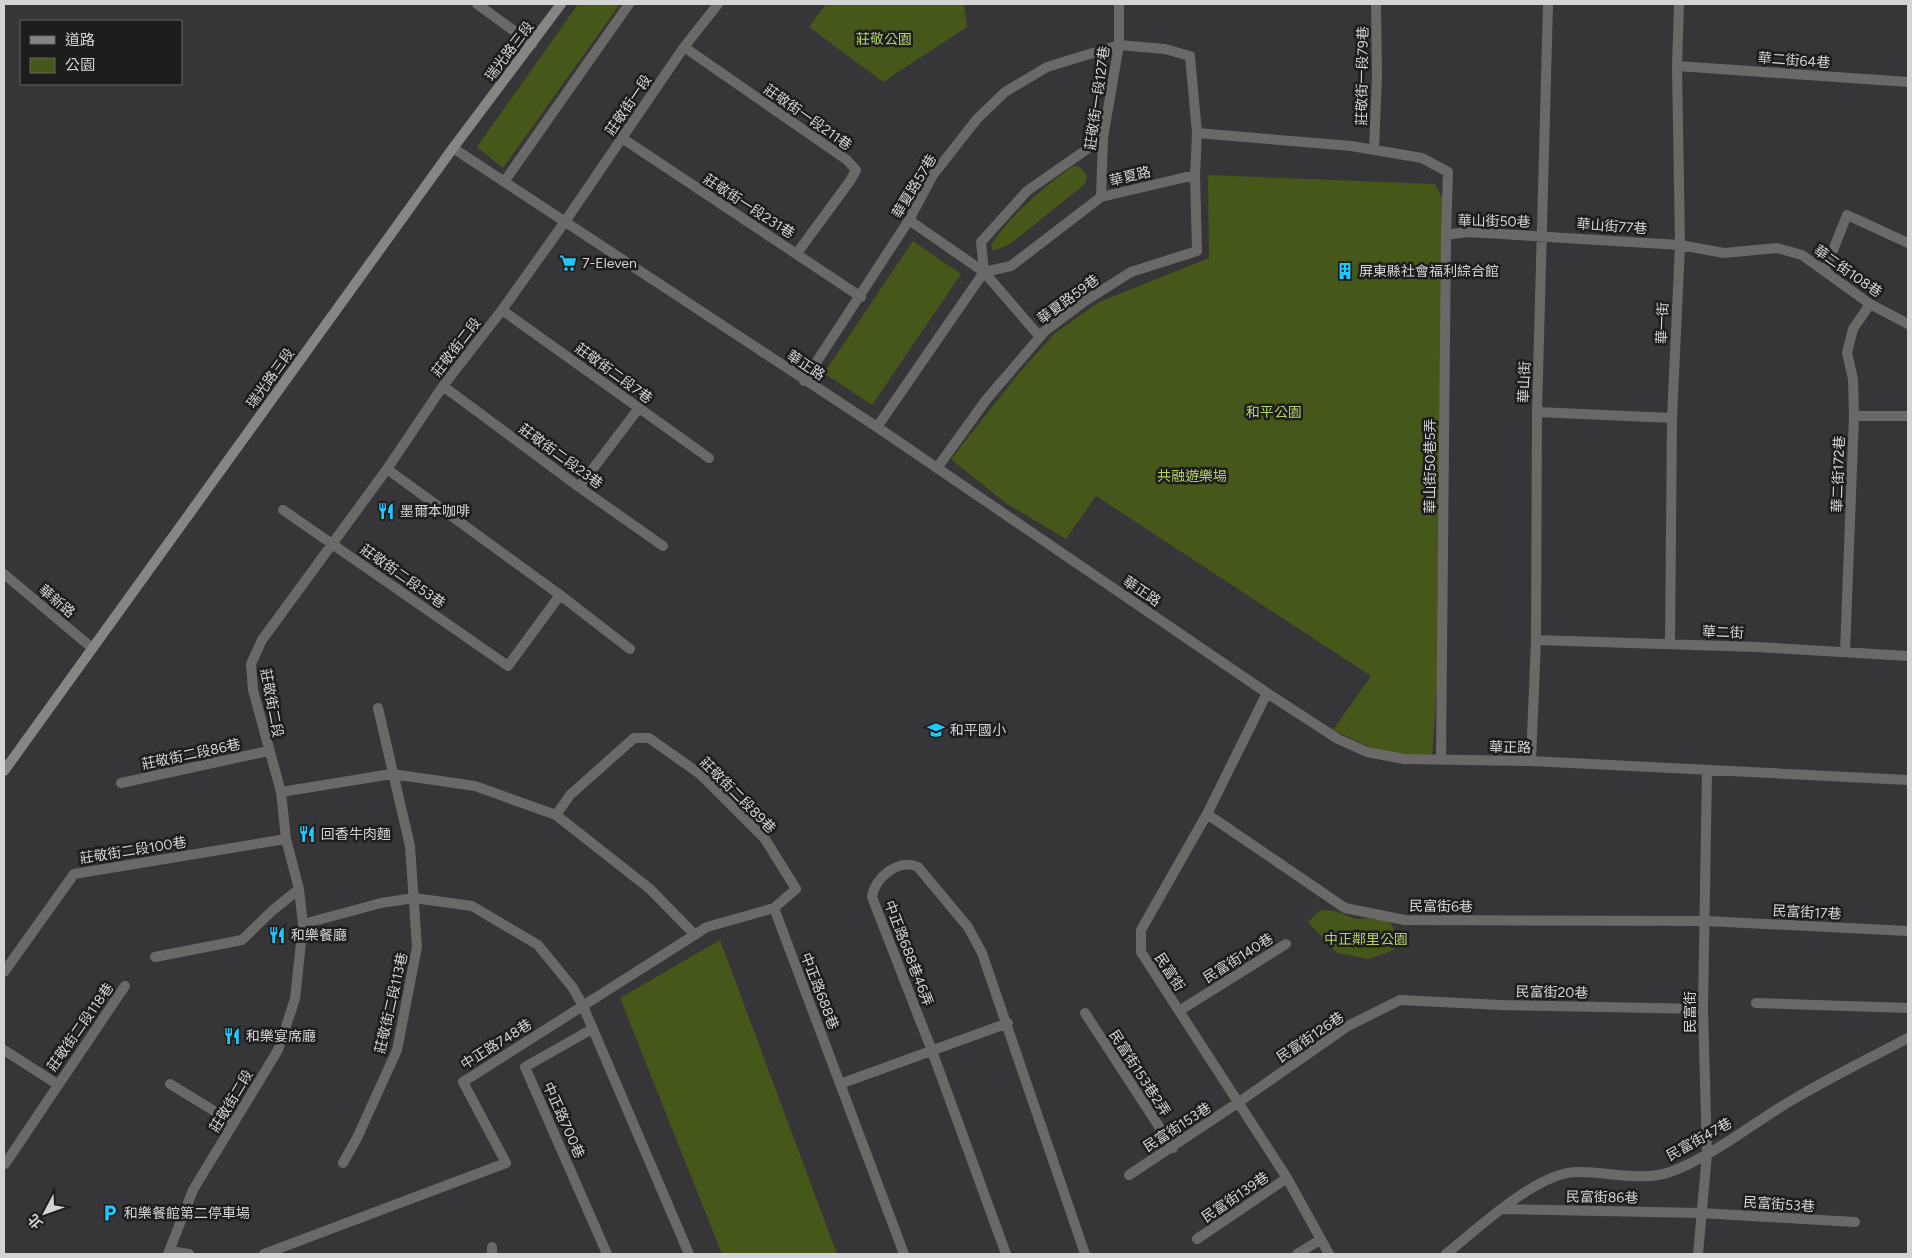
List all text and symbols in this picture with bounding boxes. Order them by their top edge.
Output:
street label: 瑞光路三段 [482,18,537,84]
legend [20,20,182,85]
street label: 莊敬街一段79巷 [1353,26,1372,126]
text: 道路 [65,31,95,49]
park label: 莊敬公園 [856,31,912,48]
street label: 莊敬街一段127巷 [1082,45,1113,151]
street label: 華二街64巷 [1757,49,1831,72]
text: 公園 [65,56,95,74]
street label: 莊敬街一段 [602,72,655,139]
street label: 莊敬街一段211巷 [760,81,855,154]
street label: 華夏路57巷 [889,151,940,221]
street label: 華夏路 [1108,163,1153,190]
street label: 莊敬街一段231巷 [700,171,797,242]
street label: 華山街50巷 [1457,212,1531,231]
street label: 華山街77巷 [1576,216,1648,237]
street label: 華二街108巷 [1810,242,1885,301]
supermarket icon: 7-Eleven [558,253,578,273]
place label: 7-Eleven [582,255,637,272]
building icon: 屏東縣社會福利綜合館 [1335,261,1355,281]
place label: 屏東縣社會福利綜合館 [1359,263,1499,280]
street label: 華夏路59巷 [1034,271,1102,327]
street label: 華一街 [1653,302,1672,344]
street label: 莊敬街二段 [428,314,485,380]
street label: 莊敬街二段7巷 [572,340,656,407]
street label: 瑞光路三段 [243,345,298,412]
street label: 華正路 [783,347,828,384]
street label: 華山街 [1515,361,1534,403]
park label: 和平公園 [1246,404,1302,421]
street label: 華山街50巷5弄 [1422,418,1439,514]
street label: 莊敬街二段23巷 [515,420,606,493]
street label: 華二街172巷 [1829,435,1848,513]
park label: 共融遊樂場 [1157,468,1227,485]
restaurant icon: 墨爾本咖啡 [376,501,396,521]
place label: 墨爾本咖啡 [400,503,470,520]
street label: 莊敬街二段53巷 [357,541,448,612]
street label: 華正路 [1120,573,1164,610]
street label: 華新路 [35,581,78,621]
street label: 華二街 [1702,623,1744,642]
street label: 莊敬街二段 [256,667,287,739]
school or university icon: 和平國小 [926,720,946,740]
place label: 和平國小 [950,722,1006,739]
street label: 莊敬街二段86巷 [140,736,242,773]
street label: 華正路 [1489,739,1531,756]
street label: 莊敬街二段89巷 [696,754,779,837]
restaurant icon: 回香牛肉麵 [297,824,317,844]
place label: 回香牛肉麵 [321,826,391,843]
street label: 莊敬街二段100巷 [79,834,188,867]
street label: 民富街6巷 [1409,897,1473,916]
street label: 中正路688巷46弄 [881,898,936,1008]
street label: 民富街17巷 [1772,902,1842,923]
restaurant icon: 和樂餐廳 [267,925,287,945]
place label: 和樂餐廳 [291,927,347,944]
street label: 民富街140巷 [1200,930,1276,987]
park label: 中正鄰里公園 [1324,931,1408,948]
street label: 中正路688巷 [797,950,842,1032]
street label: 民富街 [1151,950,1188,995]
street label: 莊敬街二段113巷 [372,951,411,1055]
street label: 莊敬街二段118巷 [44,980,117,1075]
street label: 民富街20巷 [1515,983,1589,1002]
street label: 民富街 [1682,991,1699,1033]
street label: 民富街126巷 [1273,1009,1347,1066]
street label: 中正路748巷 [457,1016,535,1073]
restaurant icon: 和樂宴席廳 [222,1026,242,1046]
street label: 民富街153巷2弄 [1105,1027,1174,1120]
place label: 和樂宴席廳 [246,1028,316,1045]
street label: 莊敬街二段 [206,1067,257,1136]
street label: 中正路700巷 [539,1080,588,1161]
street label: 民富街153巷 [1140,1099,1214,1156]
street label: 民富街47巷 [1664,1114,1735,1164]
street label: 民富街139巷 [1198,1169,1272,1226]
north arrow [20,1188,70,1238]
street label: 民富街86巷 [1566,1188,1638,1207]
street label: 民富街53巷 [1743,1194,1815,1215]
parking icon: 和樂餐館第二停車場 [100,1203,120,1223]
place label: 和樂餐館第二停車場 [124,1205,250,1222]
text: 北 [25,1210,47,1232]

